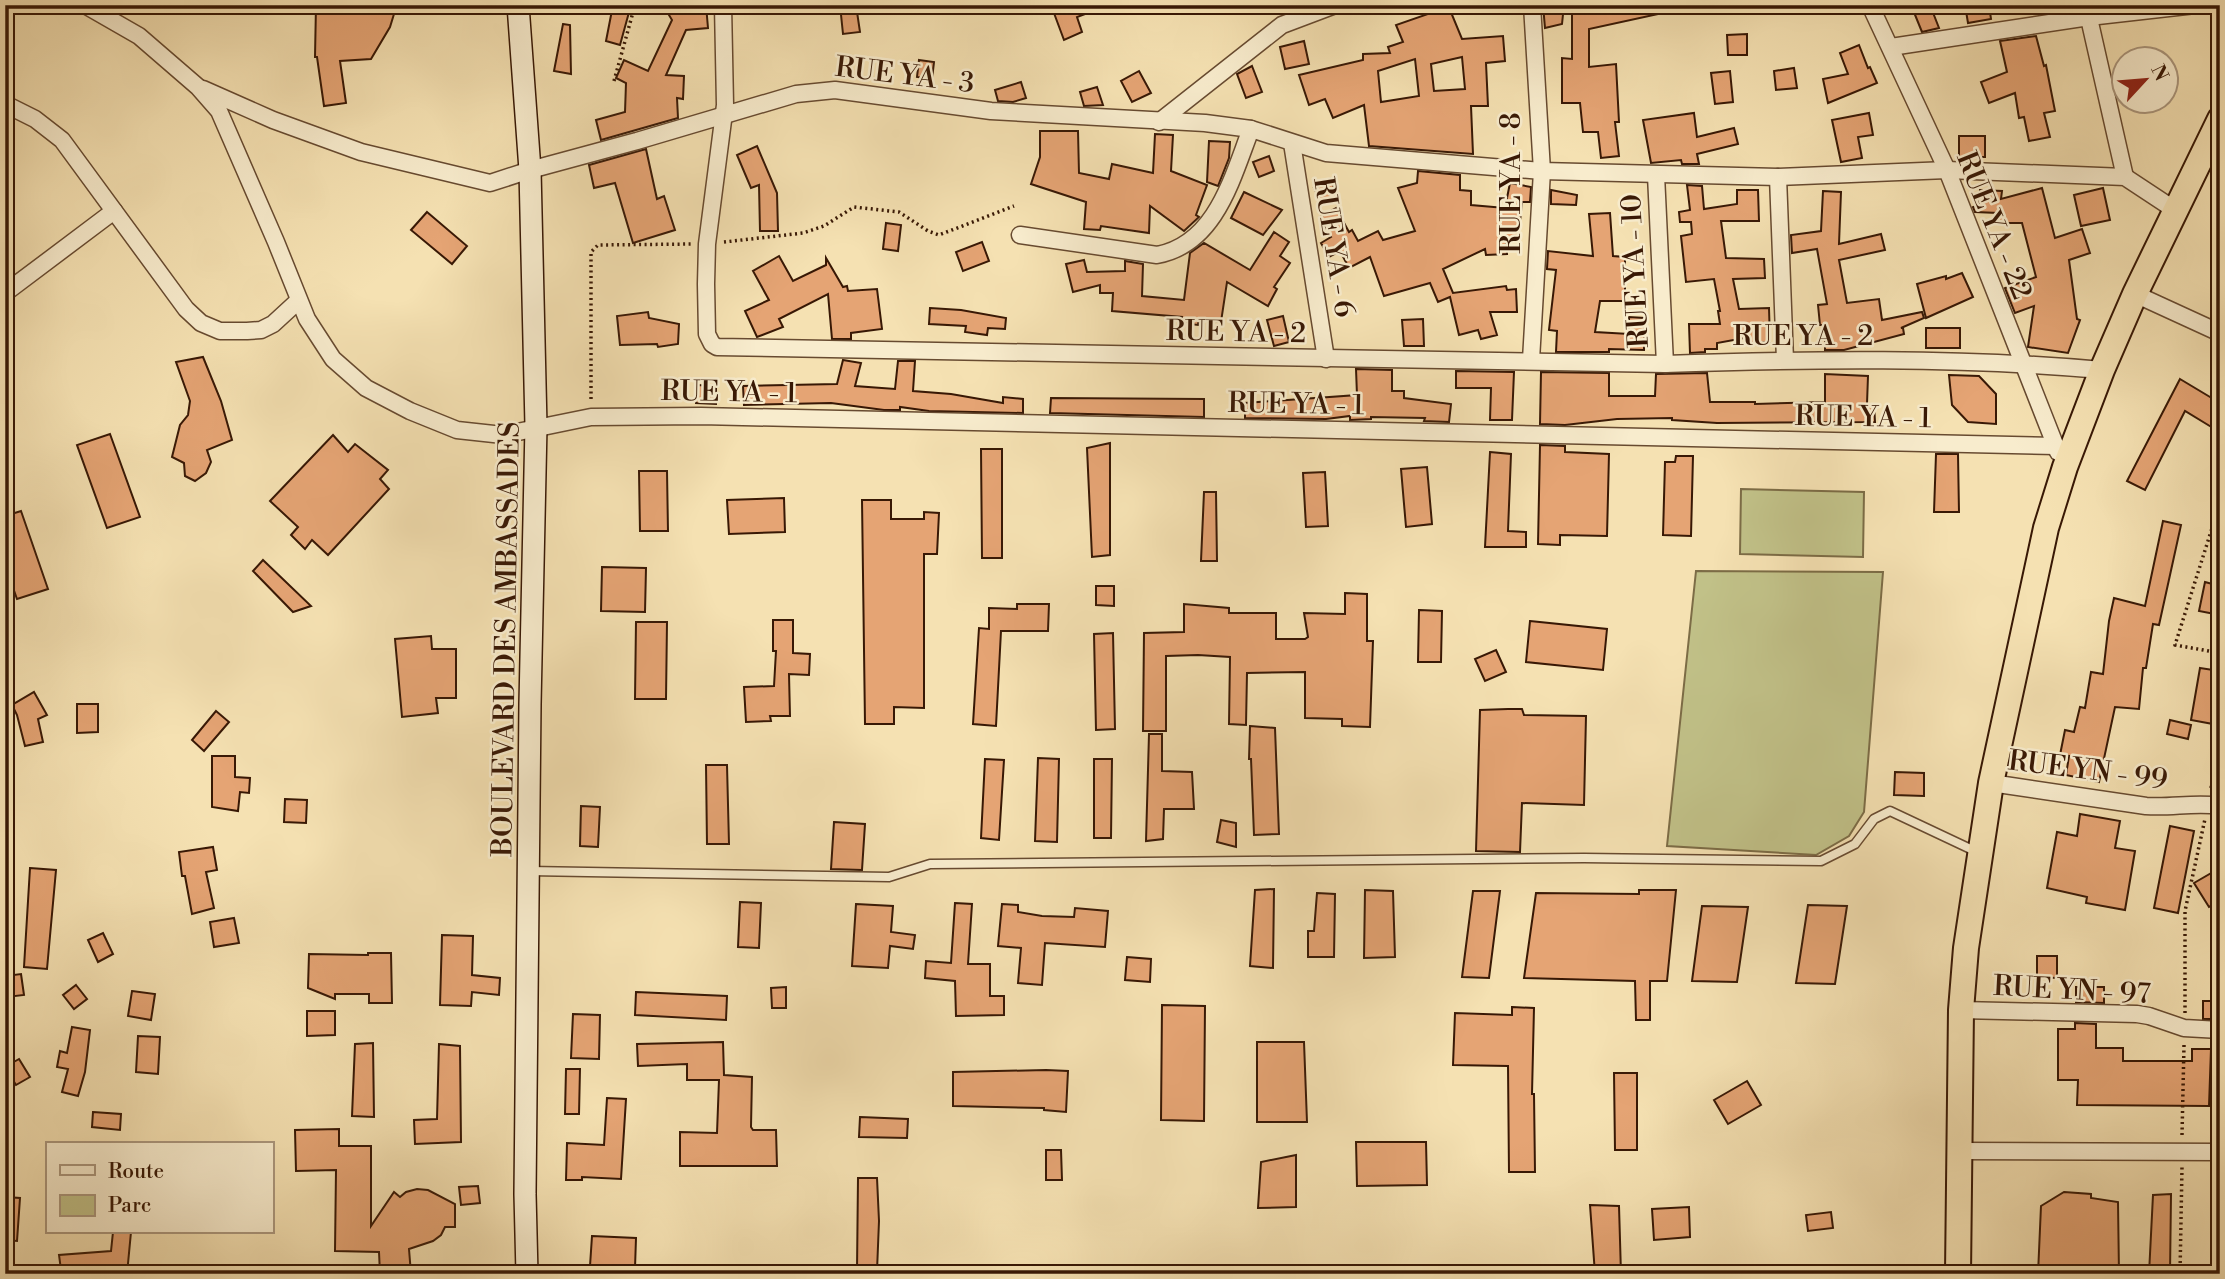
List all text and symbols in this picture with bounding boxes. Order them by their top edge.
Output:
north arrow [2110,46,2180,116]
street label: RUE YA - 3 [833,50,976,101]
text: N [2145,61,2173,85]
street label: RUE YA - 8 [1494,112,1529,254]
street label: RUE YA - 22 [1948,147,2039,305]
street label: RUE YA - 6 [1305,175,1362,320]
street label: RUE YA - 10 [1614,193,1657,349]
street label: RUE YA - 2 [1165,314,1306,351]
street label: RUE YA - 2 [1733,319,1873,354]
street label: RUE YA - 1 [660,374,798,411]
street label: RUE YA - 1 [1227,386,1365,423]
street label: RUE YA - 1 [1794,399,1932,436]
street label: BOULEVARD DES AMBASSADES [485,421,528,858]
street label: RUE YN - 99 [2006,743,2170,798]
street label: RUE YN - 97 [1992,969,2151,1012]
legend [46,1142,273,1234]
text: Route [108,1159,164,1185]
text: Parc [108,1193,151,1219]

